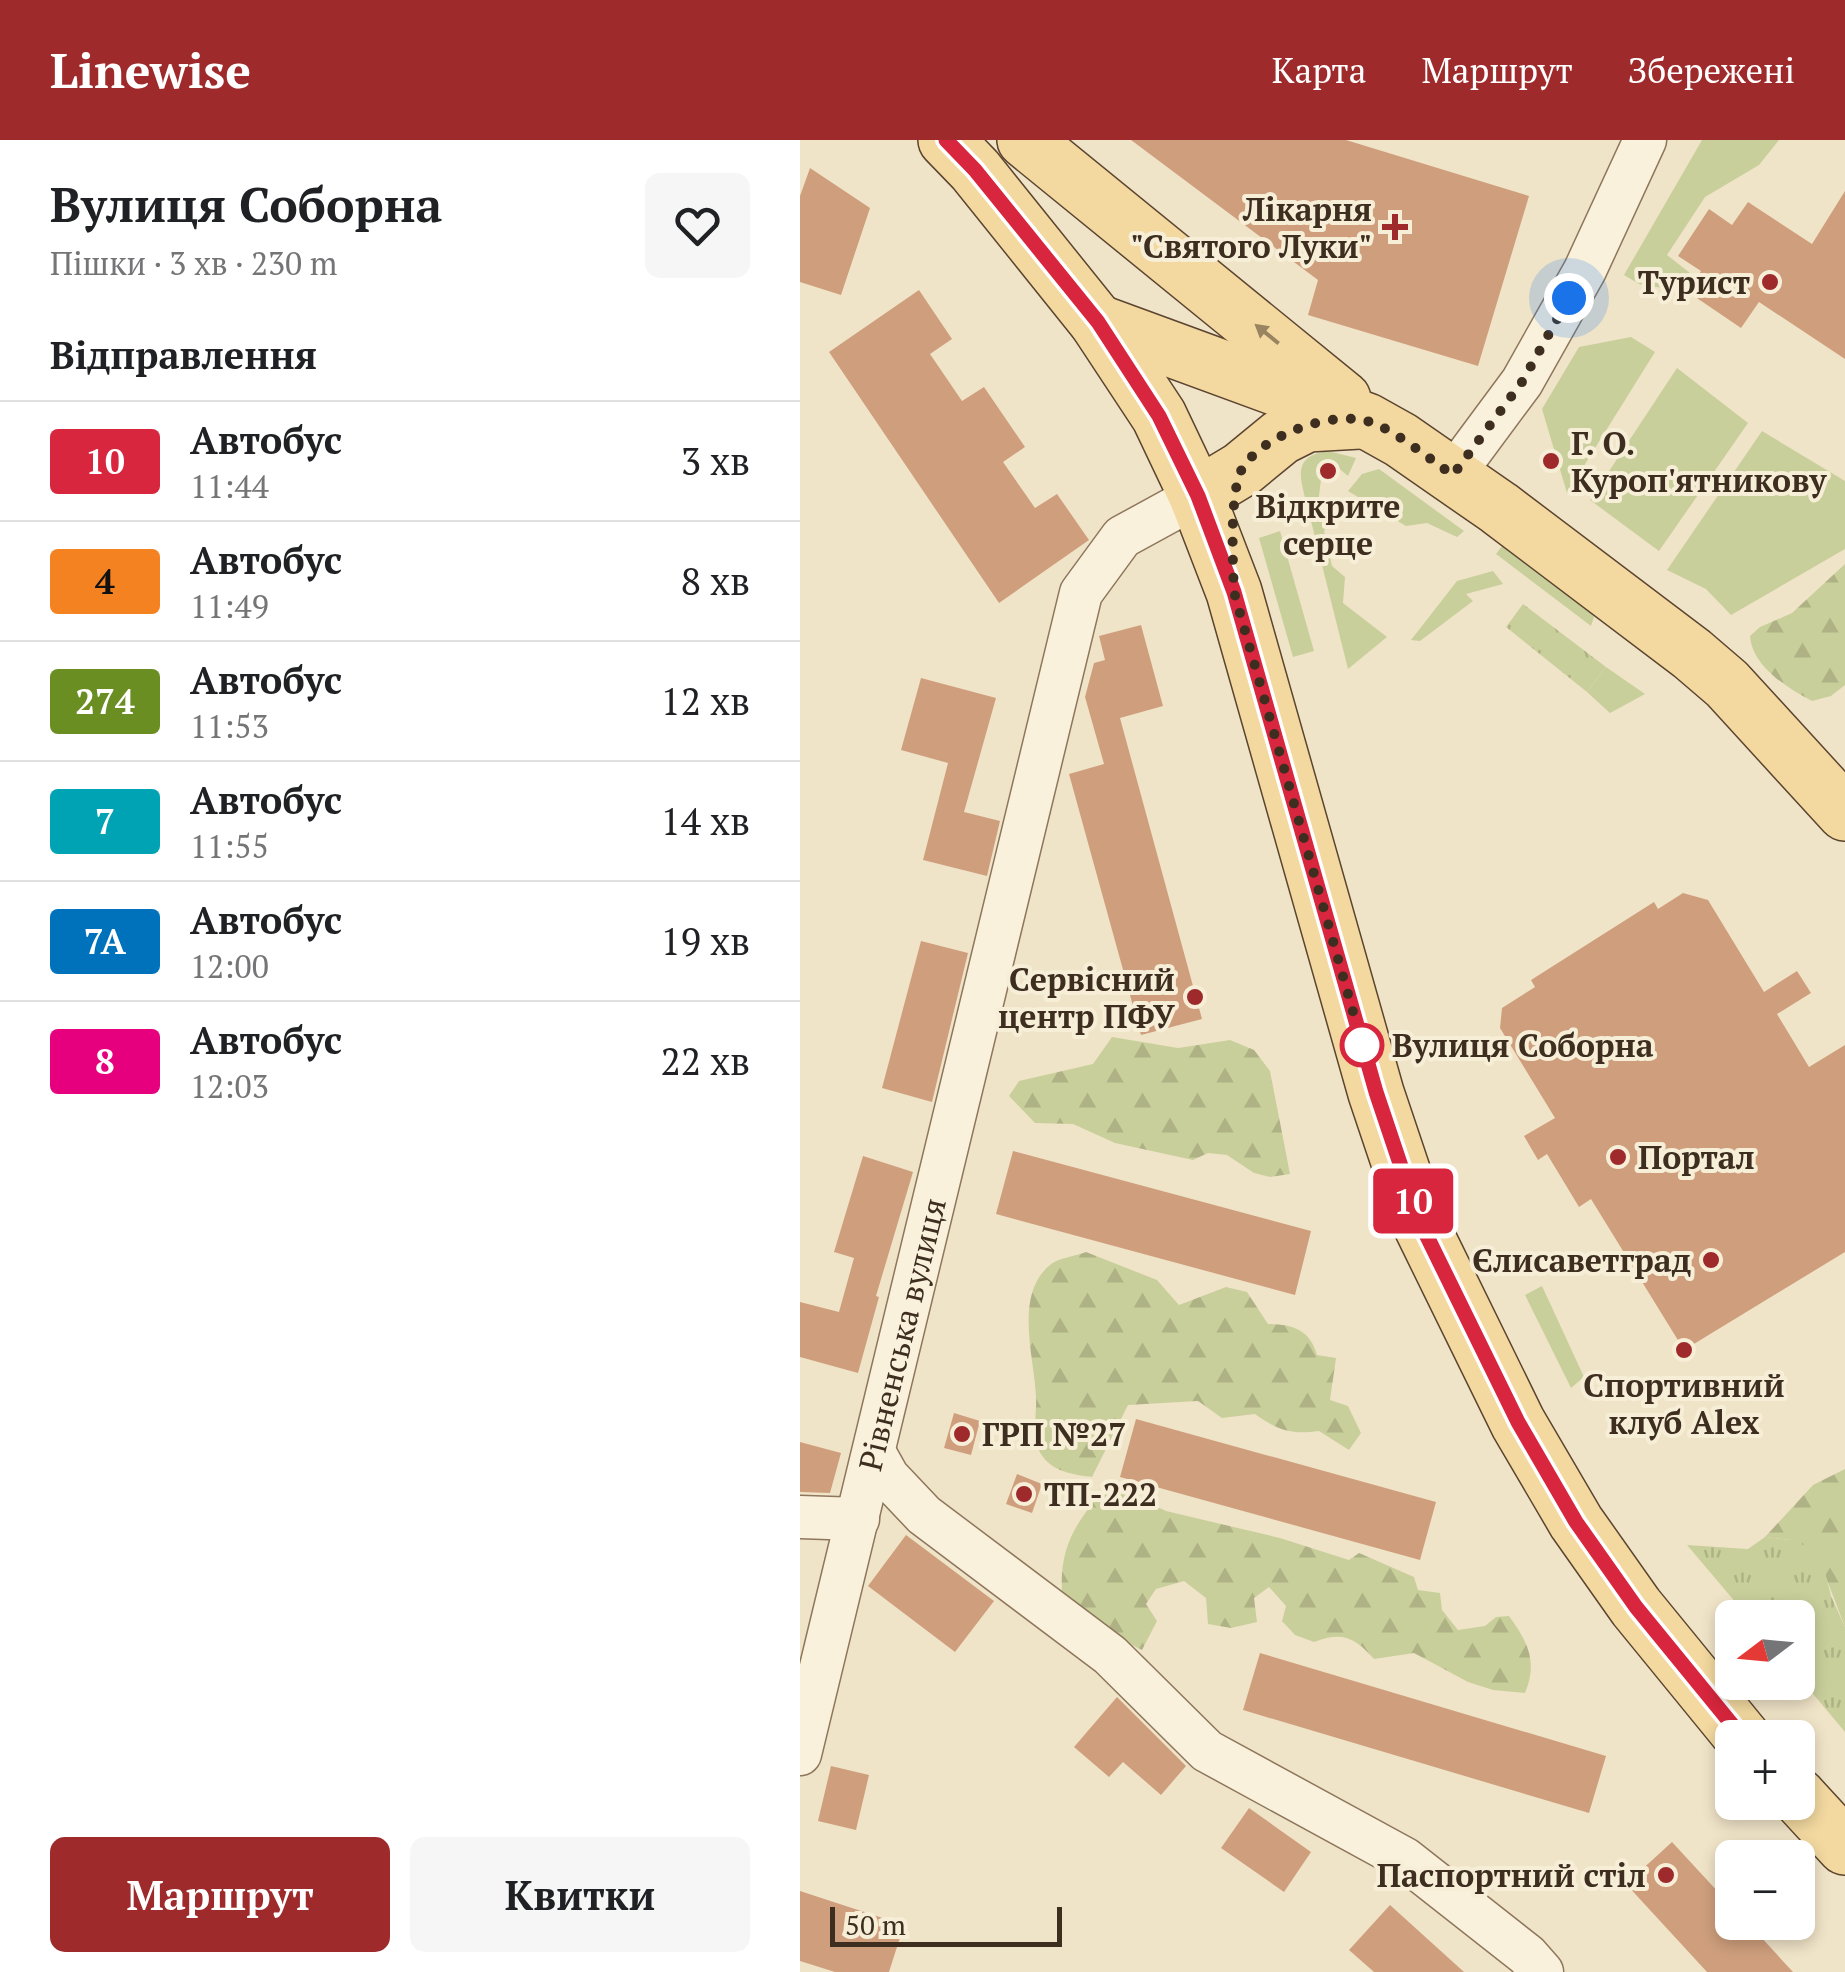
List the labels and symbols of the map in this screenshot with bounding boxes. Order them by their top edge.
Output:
place label: Лікарня "Святого Луки" [1130,188,1372,267]
marker: Лікарня "Святого Луки" [1382,214,1408,240]
place label: Турист [1638,261,1750,303]
marker: Турист [1759,271,1781,293]
your location [1544,273,1594,323]
one-way arrow [1255,324,1280,345]
place label: Г. О. Куроп'ятникову [1571,422,1827,501]
marker: Г. О. Куроп'ятникову [1540,450,1562,472]
marker: Відкрите серце [1317,460,1339,482]
place label: Відкрите серце [1256,485,1401,564]
place label: Cервісний центр ПФУ [998,958,1175,1037]
marker: Cервісний центр ПФУ [1184,986,1206,1008]
marker: Вулиця Соборна [1341,1024,1383,1066]
place label: Вулиця Соборна [1392,1024,1654,1066]
place label: Портал [1638,1136,1755,1178]
marker: Портал [1607,1146,1629,1168]
line badge: 10 [1368,1168,1458,1234]
street label: Рівненська вулиця [848,1193,955,1475]
place label: Єлисаветград [1472,1239,1691,1281]
marker: Єлисаветград [1700,1249,1722,1271]
marker: Спортивний клуб Alex [1673,1339,1695,1361]
place label: Спортивний клуб Alex [1583,1364,1785,1443]
place label: ГРП №27 [982,1413,1126,1455]
marker: ГРП №27 [951,1423,973,1445]
place label: ТП-222 [1044,1473,1157,1515]
marker: ТП-222 [1013,1483,1035,1505]
north arrow [1715,1600,1815,1700]
place label: Паспортний стіл [1377,1854,1646,1896]
marker: Паспортний стіл [1655,1864,1677,1886]
scale bar [830,1902,1062,1946]

